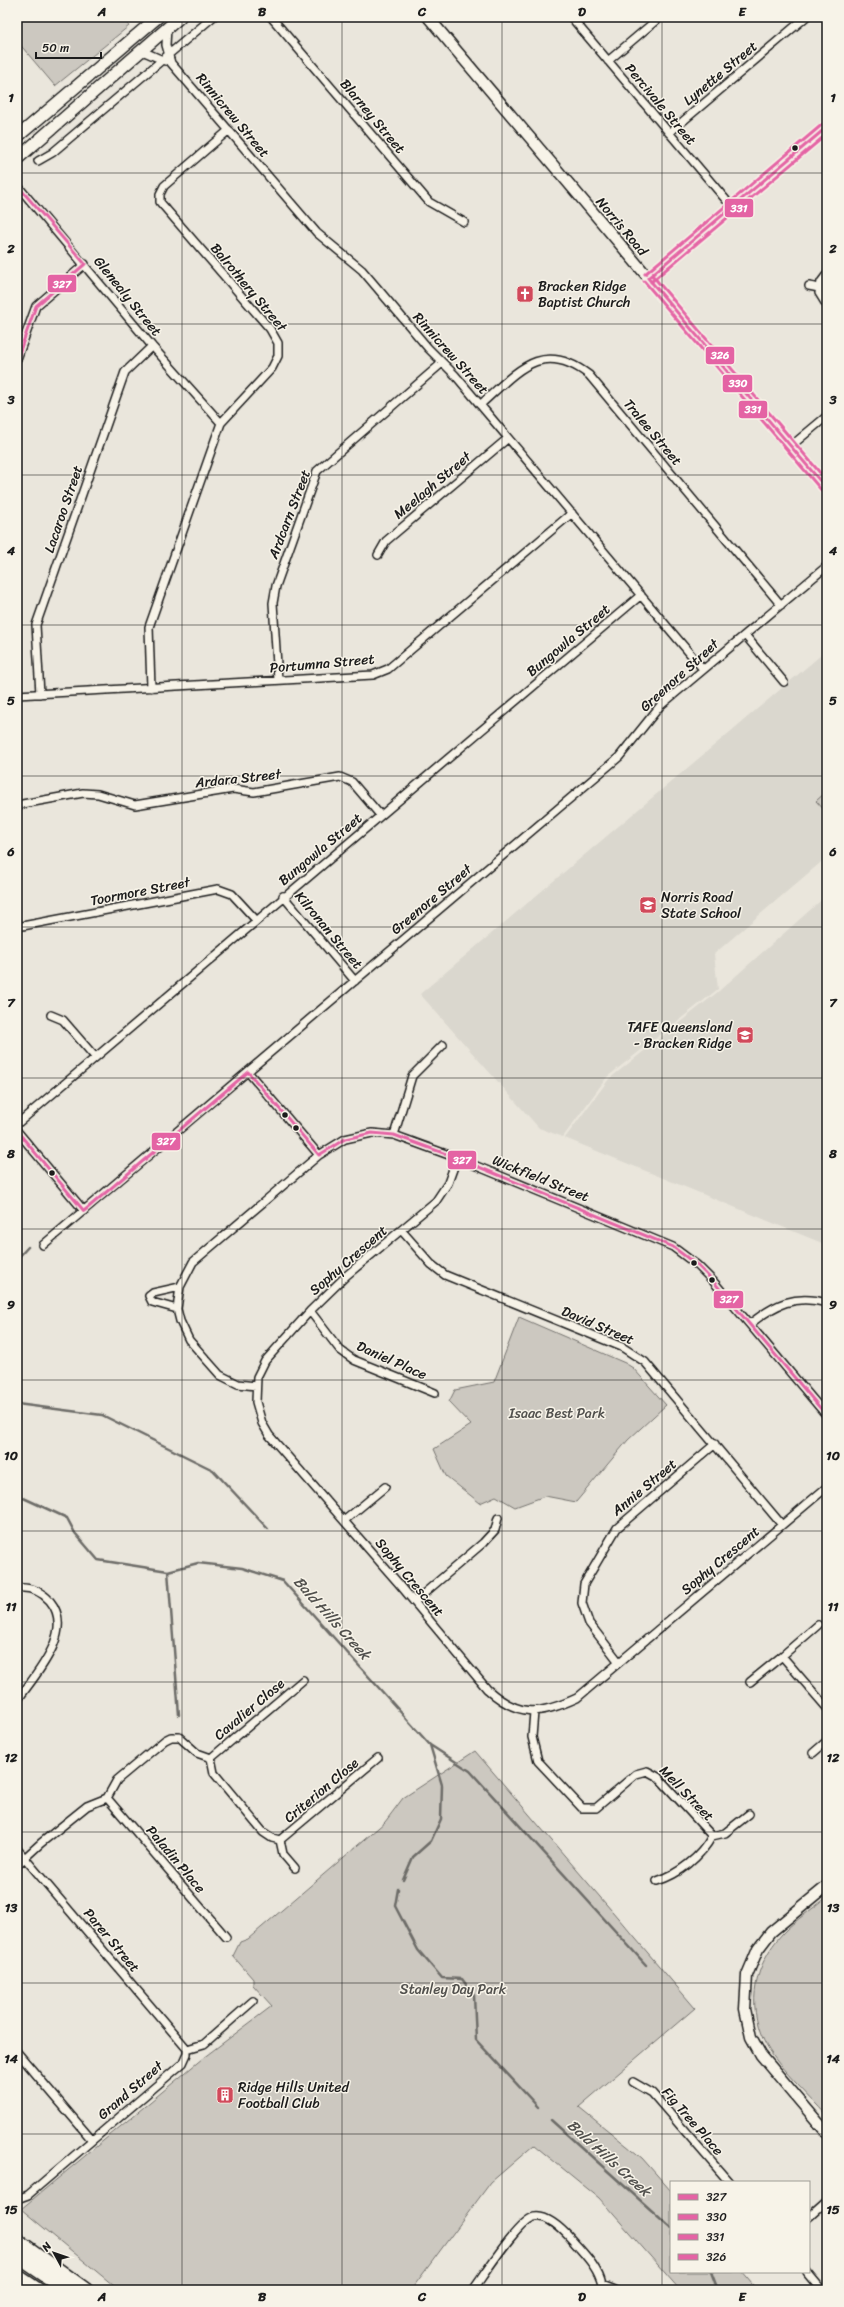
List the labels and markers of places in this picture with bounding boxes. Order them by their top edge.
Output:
unlabelled marker [790,143,800,153]
place label: Bracken Ridge Baptist Church [538,274,630,315]
church icon: Bracken Ridge Baptist Church [515,284,535,304]
place label: Norris Road State School [661,885,742,926]
school or university icon: Norris Road State School [638,895,658,915]
place label: TAFE Queensland - Bracken Ridge [627,1015,734,1056]
school or university icon: TAFE Queensland - Bracken Ridge [735,1025,755,1045]
unlabelled marker [280,1110,290,1120]
unlabelled marker [291,1123,301,1133]
unlabelled marker [47,1168,57,1178]
unlabelled marker [689,1258,699,1268]
unlabelled marker [707,1275,717,1285]
place label: Ridge Hills United Football Club [238,2075,351,2116]
building icon: Ridge Hills United Football Club [215,2085,235,2105]

